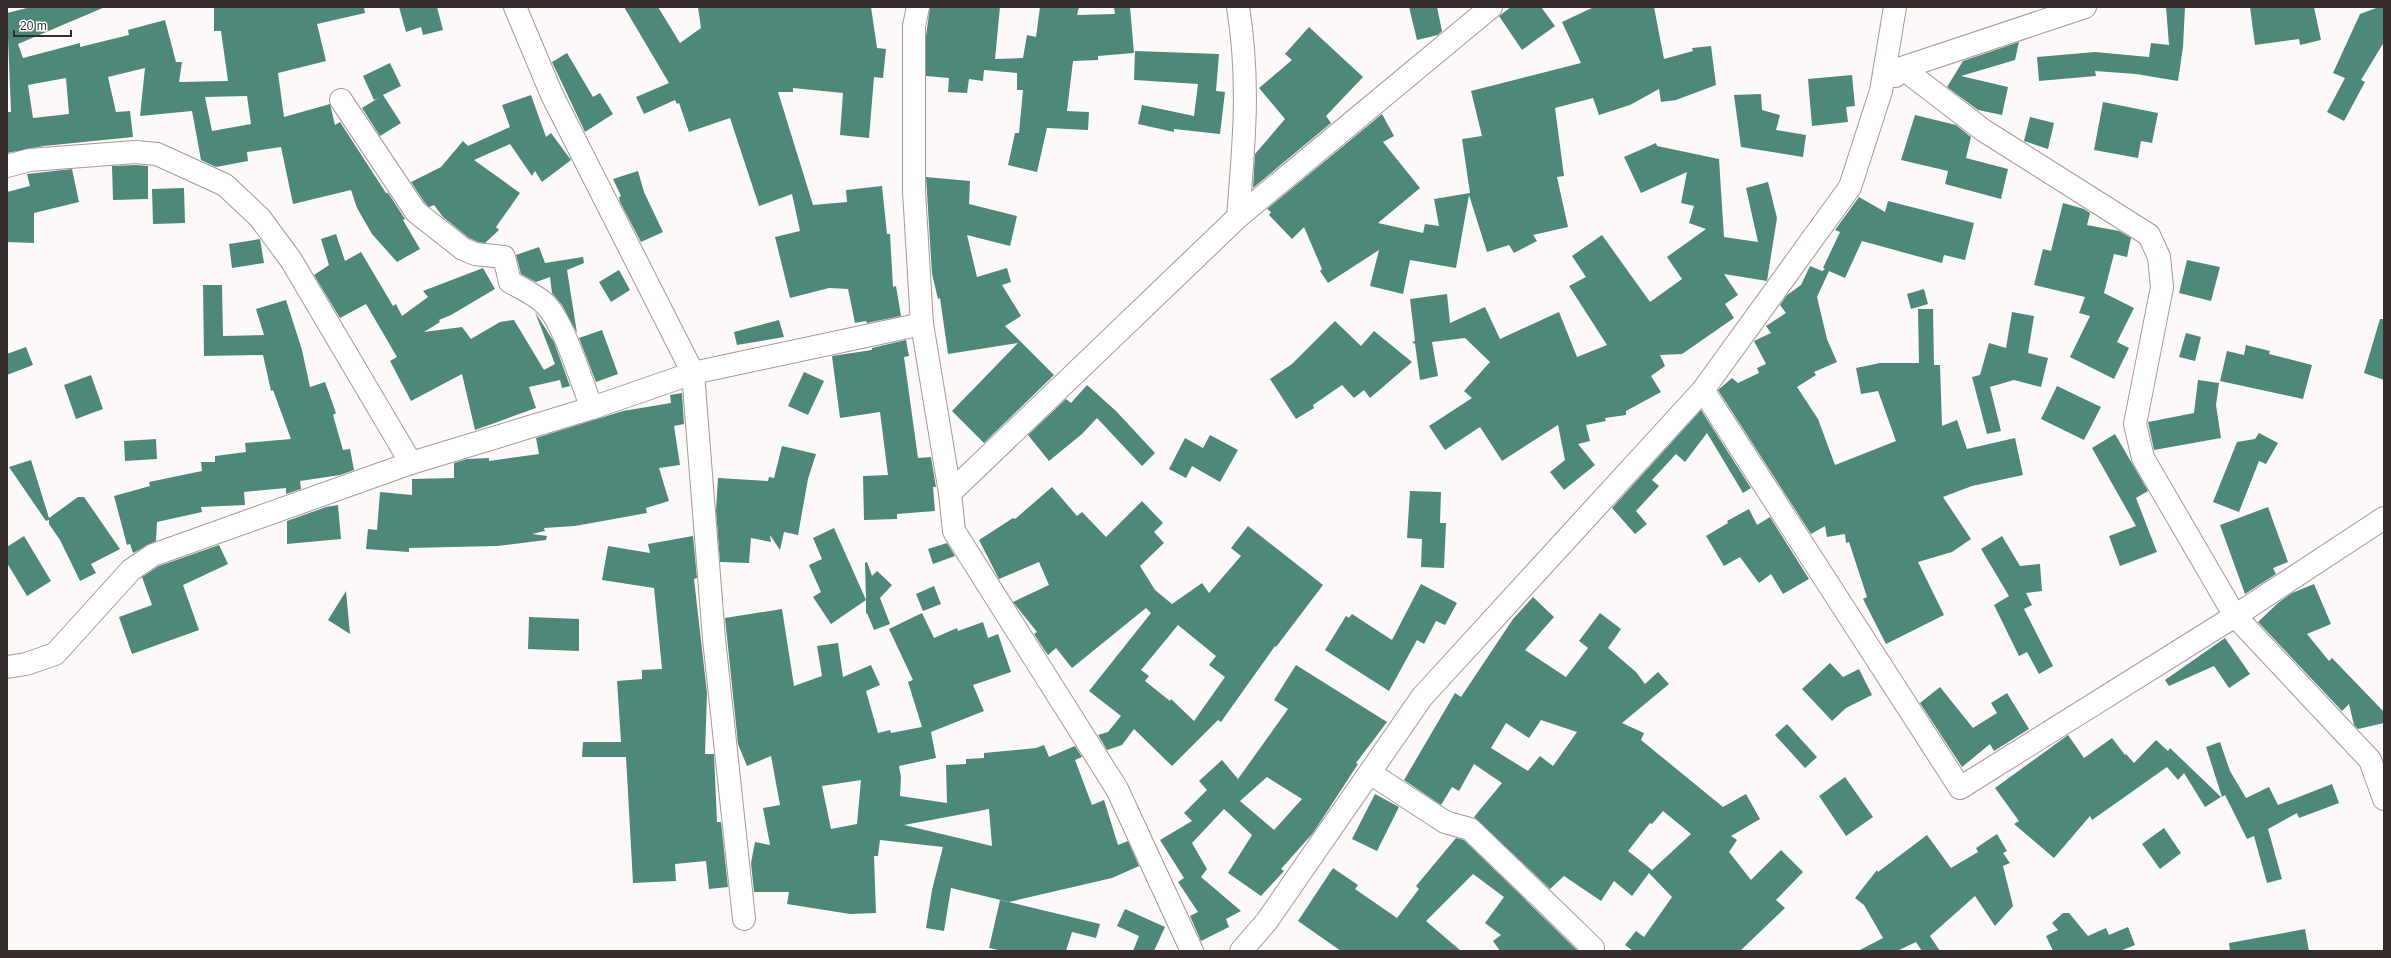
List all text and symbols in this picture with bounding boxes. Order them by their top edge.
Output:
scale bar [14,12,71,38]
text: 20 m [20,19,47,33]

